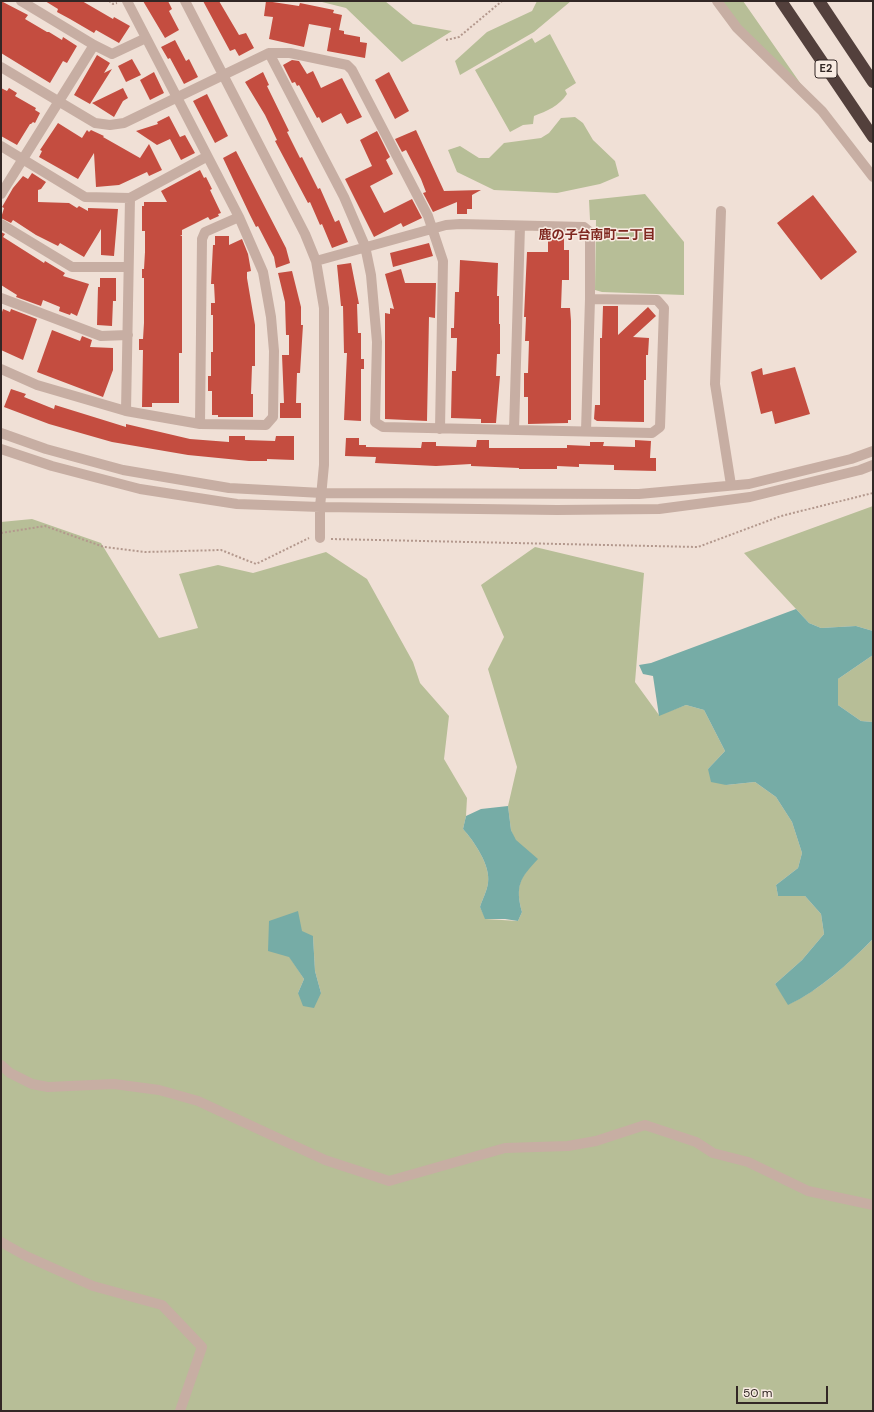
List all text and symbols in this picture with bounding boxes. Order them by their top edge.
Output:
road number: E2 [815,60,837,78]
district label: 鹿の子台南町二丁目 [539,228,655,244]
scale bar [738,1378,830,1404]
text: 50 m [743,1385,772,1401]

